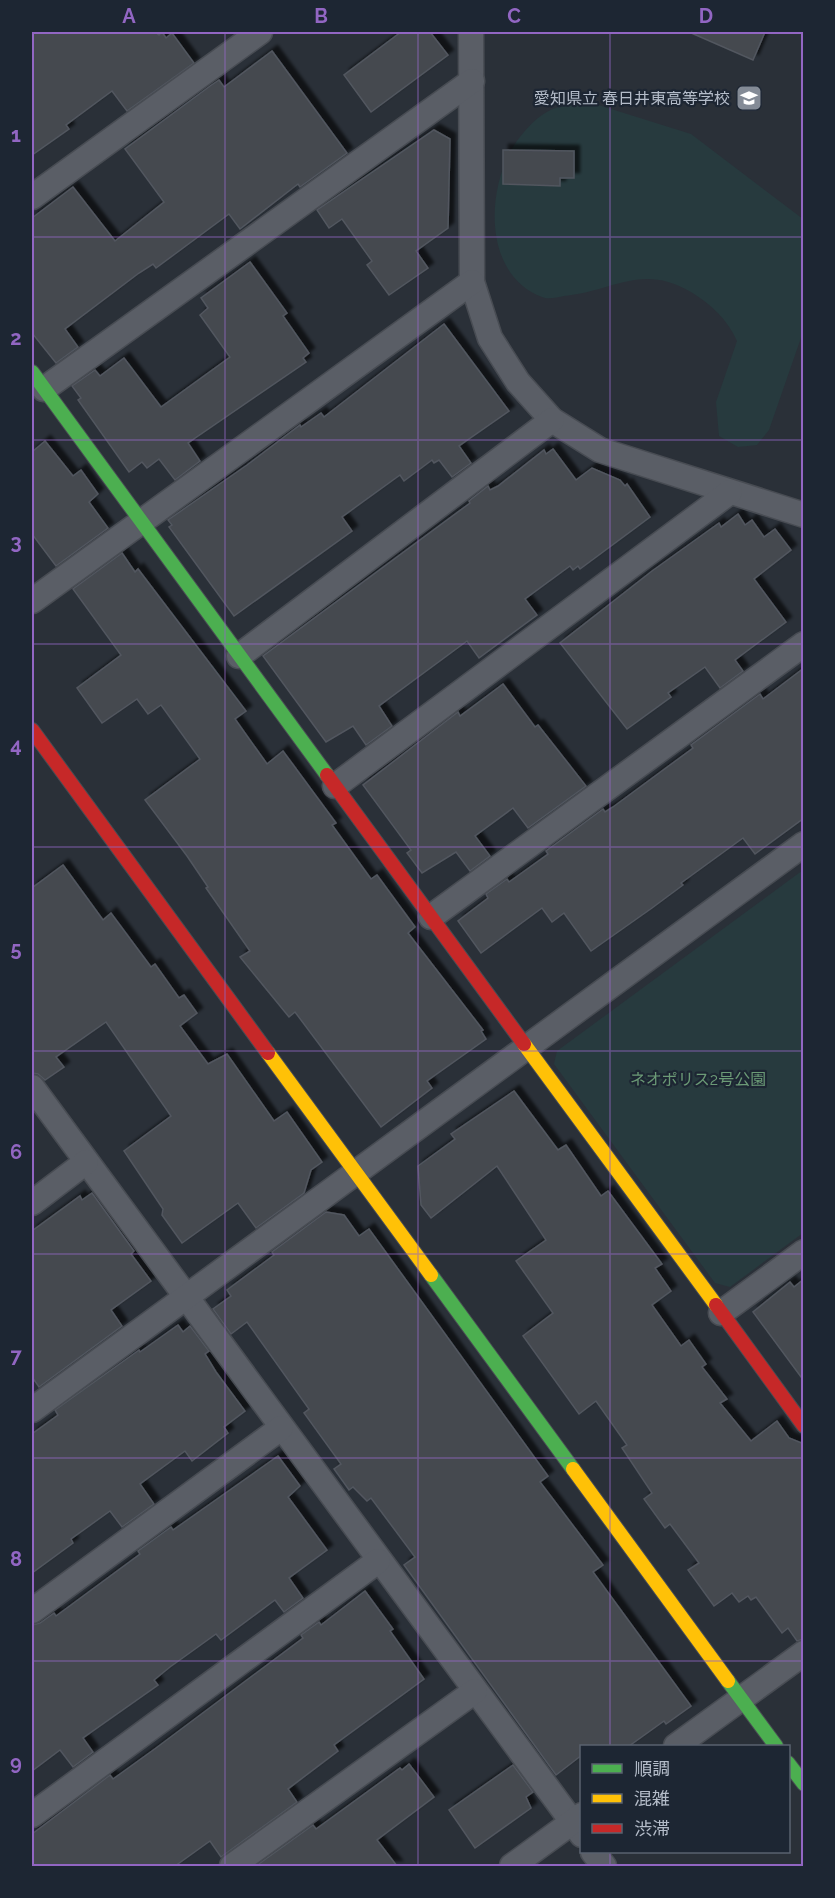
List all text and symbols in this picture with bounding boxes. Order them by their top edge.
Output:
text: A [122,4,136,28]
text: B [314,4,328,28]
text: C [507,4,521,28]
text: D [699,4,713,28]
school or university icon: 愛知県立 春日井東高等学校 [734,83,764,113]
place label: 愛知県立 春日井東高等学校 [534,89,730,108]
text: 1 [11,123,21,147]
text: 2 [10,326,22,350]
text: 3 [10,530,22,554]
text: 4 [10,733,22,757]
text: 5 [10,937,22,961]
park label: ネオポリス2号公園 [630,1070,766,1089]
text: 6 [10,1140,22,1164]
text: 7 [10,1344,22,1368]
text: 8 [10,1547,22,1571]
legend [580,1745,790,1853]
text: 9 [10,1751,22,1775]
text: 順調 [634,1758,670,1779]
text: 混雑 [634,1788,670,1809]
text: 渋滞 [634,1818,670,1839]

